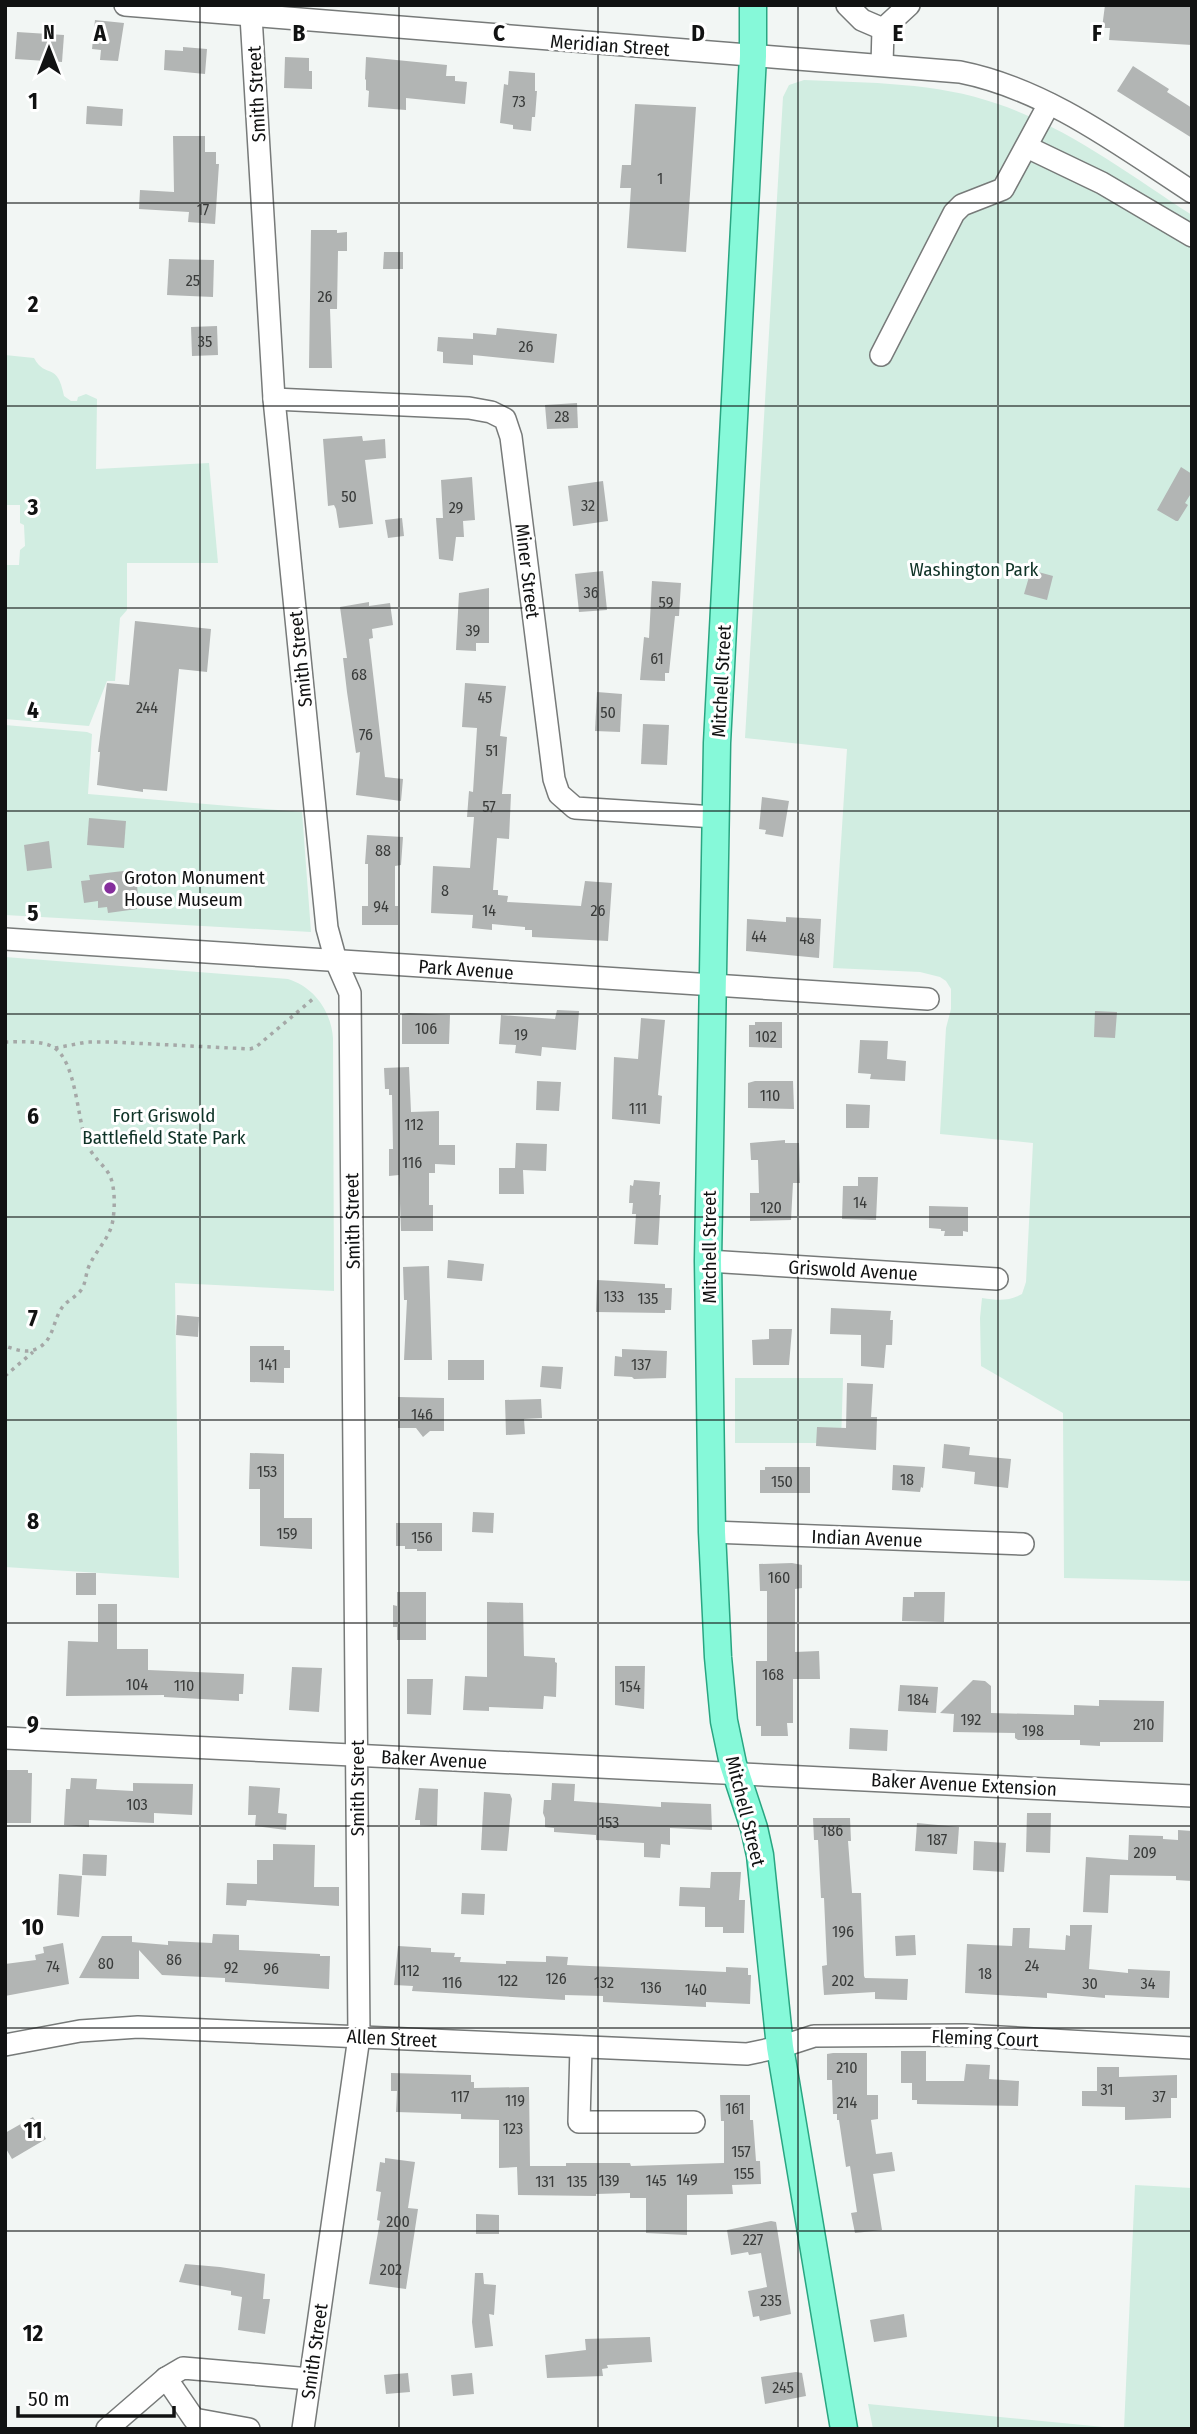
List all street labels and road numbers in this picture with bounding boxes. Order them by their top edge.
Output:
street label: Meridian Street [549,30,671,61]
street label: Smith Street [242,45,271,143]
street label: Miner Street [510,522,545,621]
street label: Smith Street [284,609,317,708]
street label: Mitchell Street [707,623,736,738]
street label: Park Avenue [418,955,514,984]
street label: Smith Street [340,1172,365,1269]
street label: Mitchell Street [698,1190,721,1303]
street label: Griswold Avenue [788,1256,918,1285]
street label: Indian Avenue [811,1525,923,1552]
street label: Smith Street [346,1739,369,1836]
street label: Baker Avenue [380,1745,487,1774]
street label: Mitchell Street [721,1754,771,1869]
street label: Baker Avenue Extension [871,1768,1057,1801]
street label: Allen Street [346,2025,439,2052]
street label: Fleming Court [931,2025,1040,2052]
street label: Smith Street [296,2301,333,2400]

